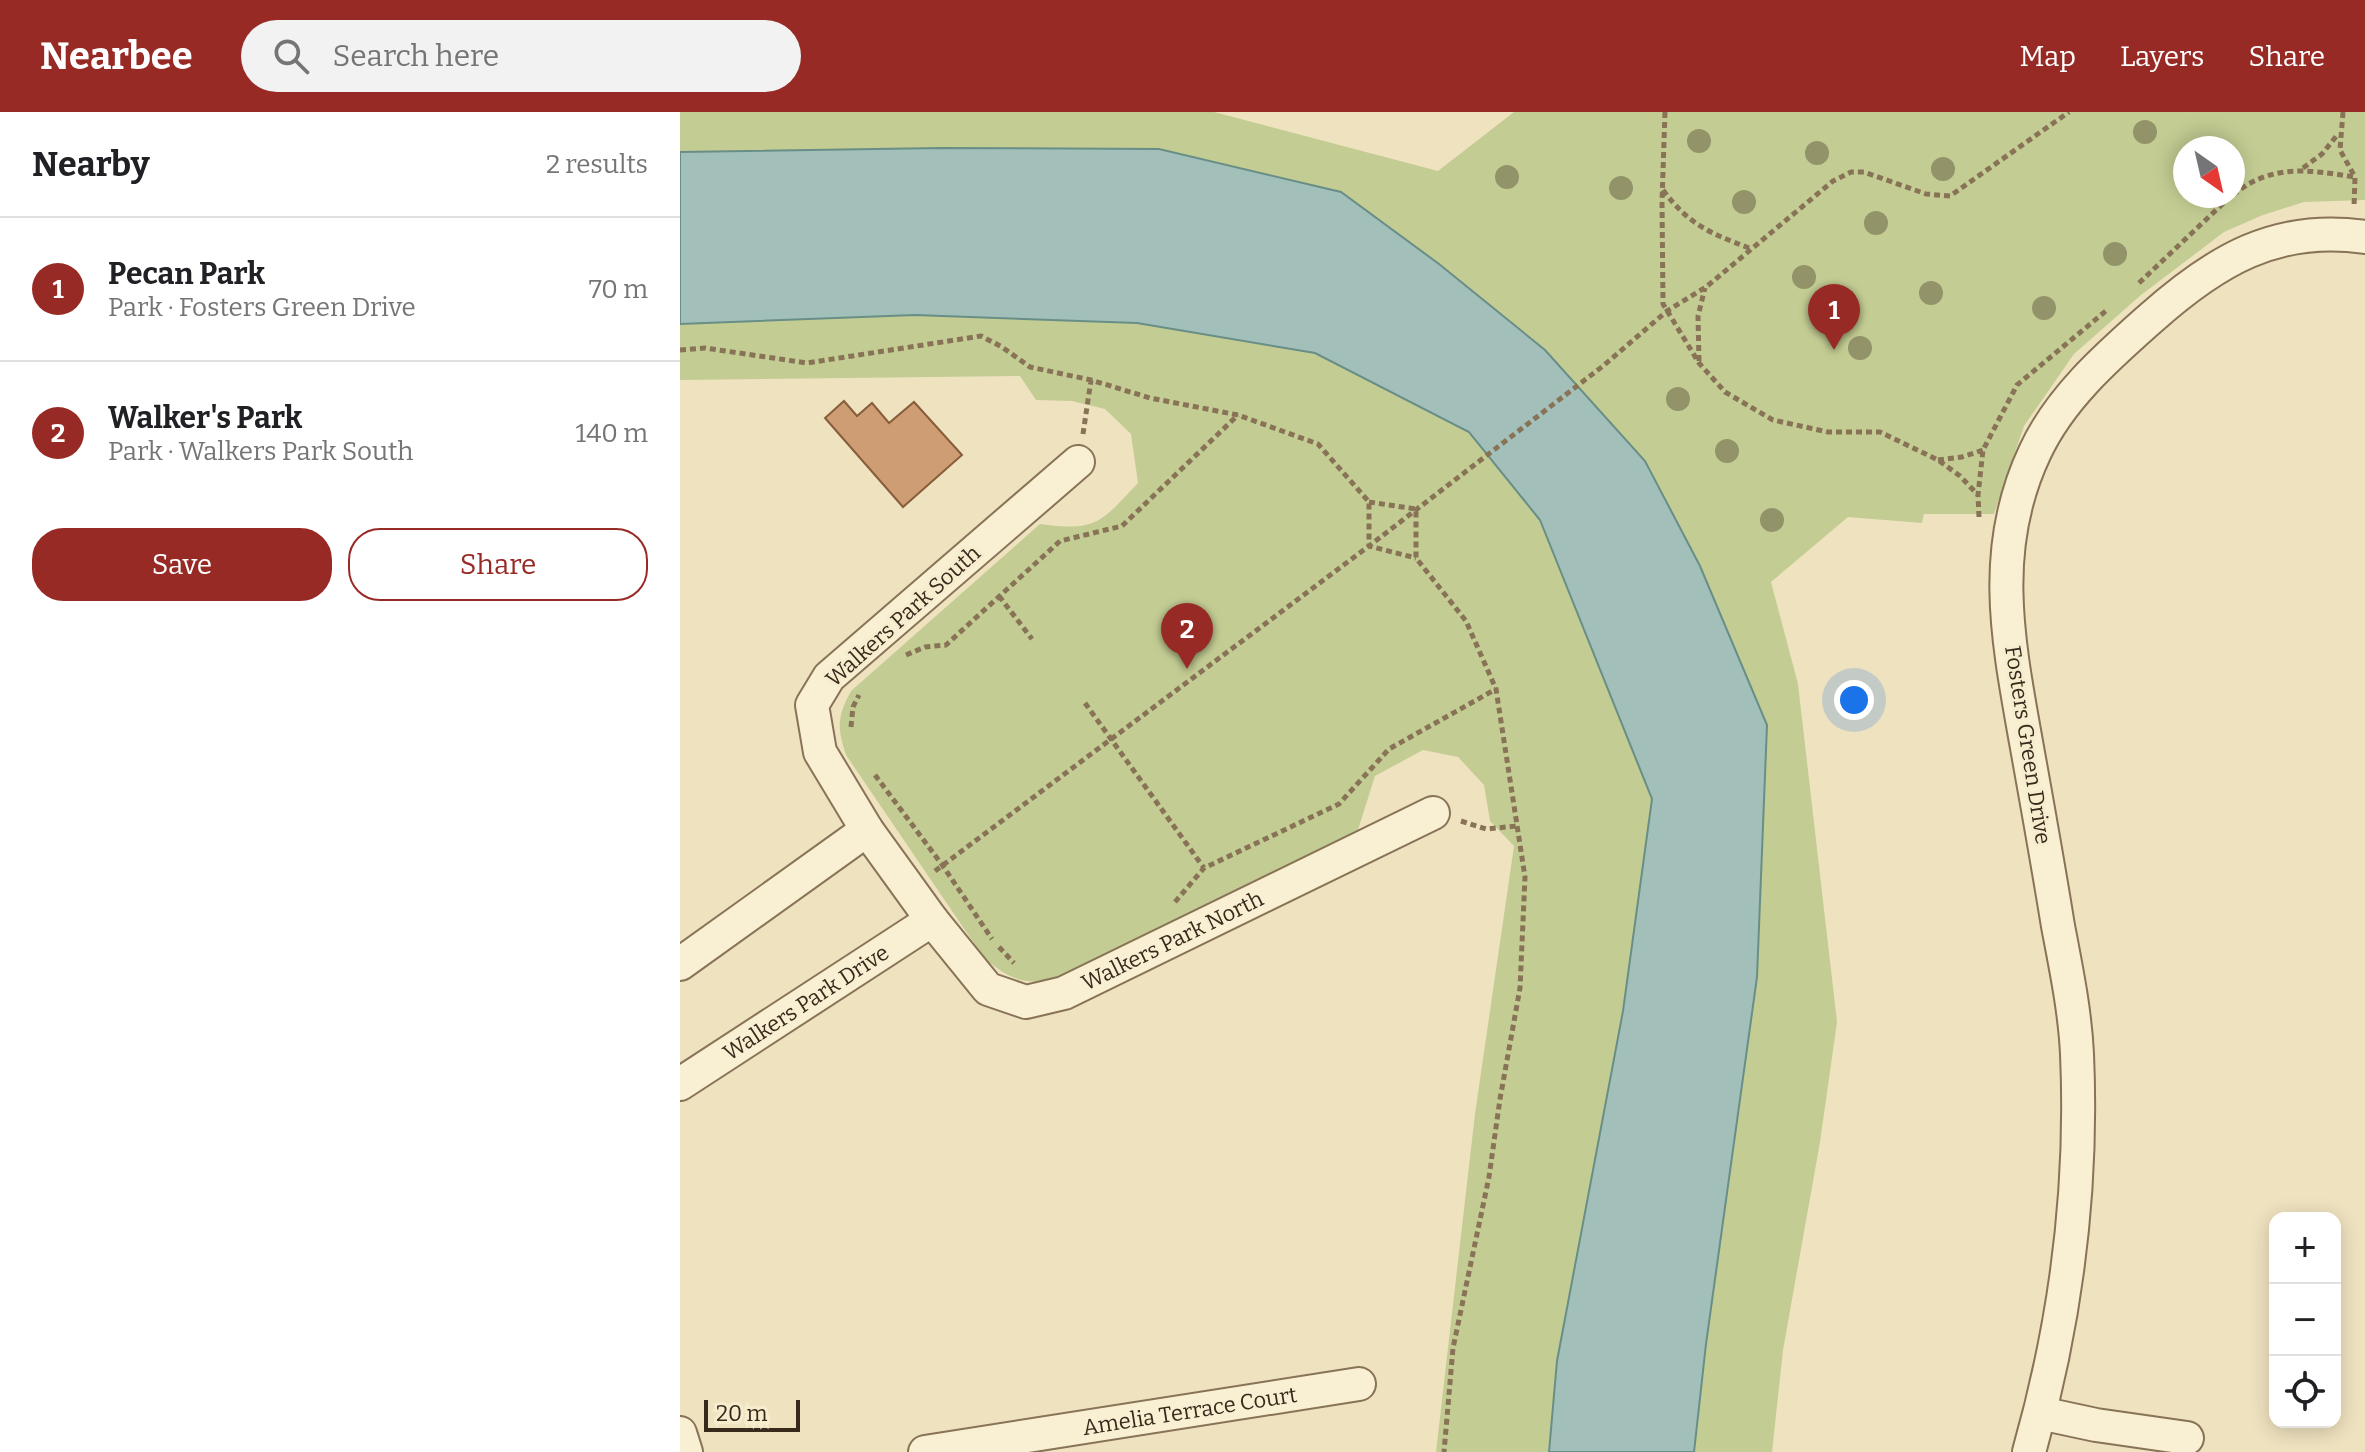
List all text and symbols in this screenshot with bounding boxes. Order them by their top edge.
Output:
search box [241,20,801,92]
text: Nearbee [40,33,193,79]
icon: search [269,34,313,78]
text: Search here [333,38,499,74]
text: Map [2019,40,2076,73]
text: Layers [2120,40,2204,73]
text: Share [2248,40,2325,73]
north arrow [2173,136,2245,208]
text: Nearby [32,144,150,185]
text: 2 results [546,149,648,180]
text: Pecan Park [108,256,265,292]
text: 1 [52,274,64,305]
text: 70 m [589,274,648,305]
pin: 1 [1808,284,1860,350]
text: Park · Fosters Green Drive [108,292,416,323]
text: Walker's Park [108,400,302,436]
text: 2 [51,418,65,449]
text: 140 m [576,418,648,449]
text: Park · Walkers Park South [108,436,413,467]
button: Save [32,528,332,601]
button: Share [348,528,648,601]
street label: Walkers Park South [820,539,986,692]
pin: 2 [1161,603,1213,669]
street label: Fosters Green Drive [1999,644,2057,846]
your location [1834,680,1874,720]
street label: Walkers Park North [1077,884,1268,996]
street label: Walkers Park Drive [718,938,894,1066]
map controls [2269,1212,2341,1428]
button: + [2269,1212,2341,1284]
button: − [2269,1284,2341,1356]
button: locate [2269,1356,2341,1428]
street label: Amelia Terrace Court [1081,1380,1299,1441]
scale bar [704,1396,800,1432]
text: 20 m [716,1400,767,1427]

